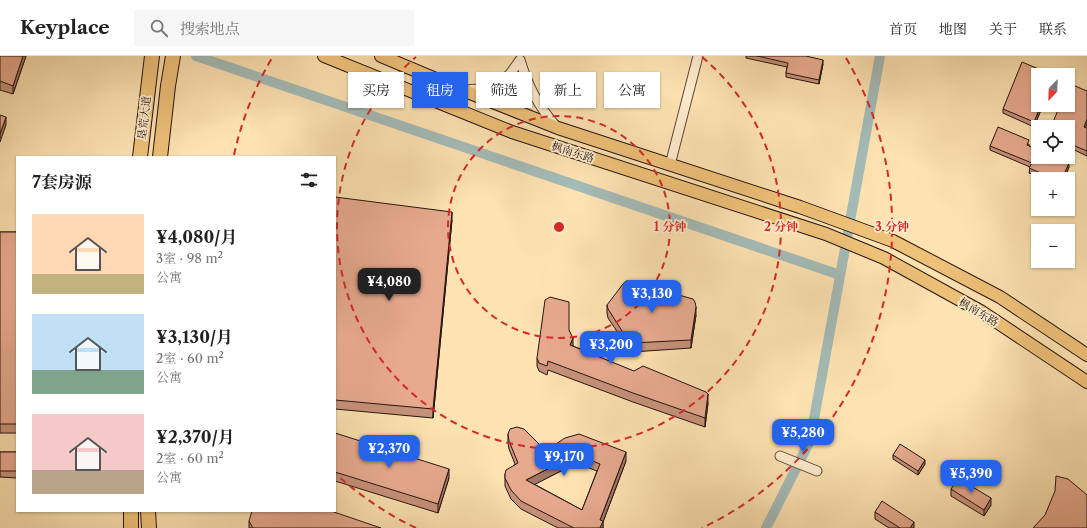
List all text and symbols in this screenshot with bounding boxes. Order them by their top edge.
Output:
search box [134,10,414,46]
text: Keyplace [20,16,110,39]
icon: search [148,17,170,39]
text: 搜索地点 [180,19,240,38]
text: 首页 [889,20,917,38]
text: 地图 [939,20,967,38]
text: 关于 [989,20,1017,38]
text: 联系 [1039,20,1067,38]
north arrow [1031,68,1075,112]
map controls [1031,68,1075,268]
chip: 买房 [348,72,404,108]
chip: 租房 [412,72,468,108]
chip: 筛选 [476,72,532,108]
chip: 新上 [540,72,596,108]
chip: 公寓 [604,72,660,108]
street label: 垦荒大道 [134,95,154,141]
button: locate [1031,120,1075,164]
street label: 枫南东路 [550,139,596,165]
icon: filters [298,169,320,191]
text: 7套房源 [32,172,92,192]
button: + [1031,172,1075,216]
text: 1 分钟 [654,219,686,234]
text: 2 分钟 [764,219,798,234]
text: 3 分钟 [875,219,909,234]
centre of rings [552,220,566,234]
button: − [1031,224,1075,268]
text: ¥4,080/月 [156,227,237,247]
icon: home [64,230,112,278]
text: 3室 · 98 m² [156,250,223,266]
pin: ¥4,080 [356,268,422,302]
text: 公寓 [156,269,182,285]
text: ¥4,080 [367,273,411,289]
pin: ¥3,130 [619,280,685,314]
text: ¥3,130 [631,285,673,301]
street label: 枫南东路 [957,295,1001,329]
text: ¥3,130/月 [156,327,233,347]
icon: home [64,330,112,378]
pin: ¥3,200 [578,331,644,365]
text: ¥3,200 [589,336,633,352]
text: 2室 · 60 m² [156,350,224,366]
text: 公寓 [156,369,182,385]
pin: ¥5,280 [770,419,836,453]
text: ¥5,280 [781,424,825,440]
text: ¥2,370/月 [156,427,235,447]
icon: home [64,430,112,478]
pin: ¥2,370 [356,435,422,469]
text: ¥2,370 [368,440,410,456]
pin: ¥9,170 [531,443,597,477]
text: ¥9,170 [544,448,584,464]
text: 2室 · 60 m² [156,450,224,466]
pin: ¥5,390 [938,460,1004,494]
text: ¥5,390 [949,465,993,481]
text: 公寓 [156,469,182,485]

